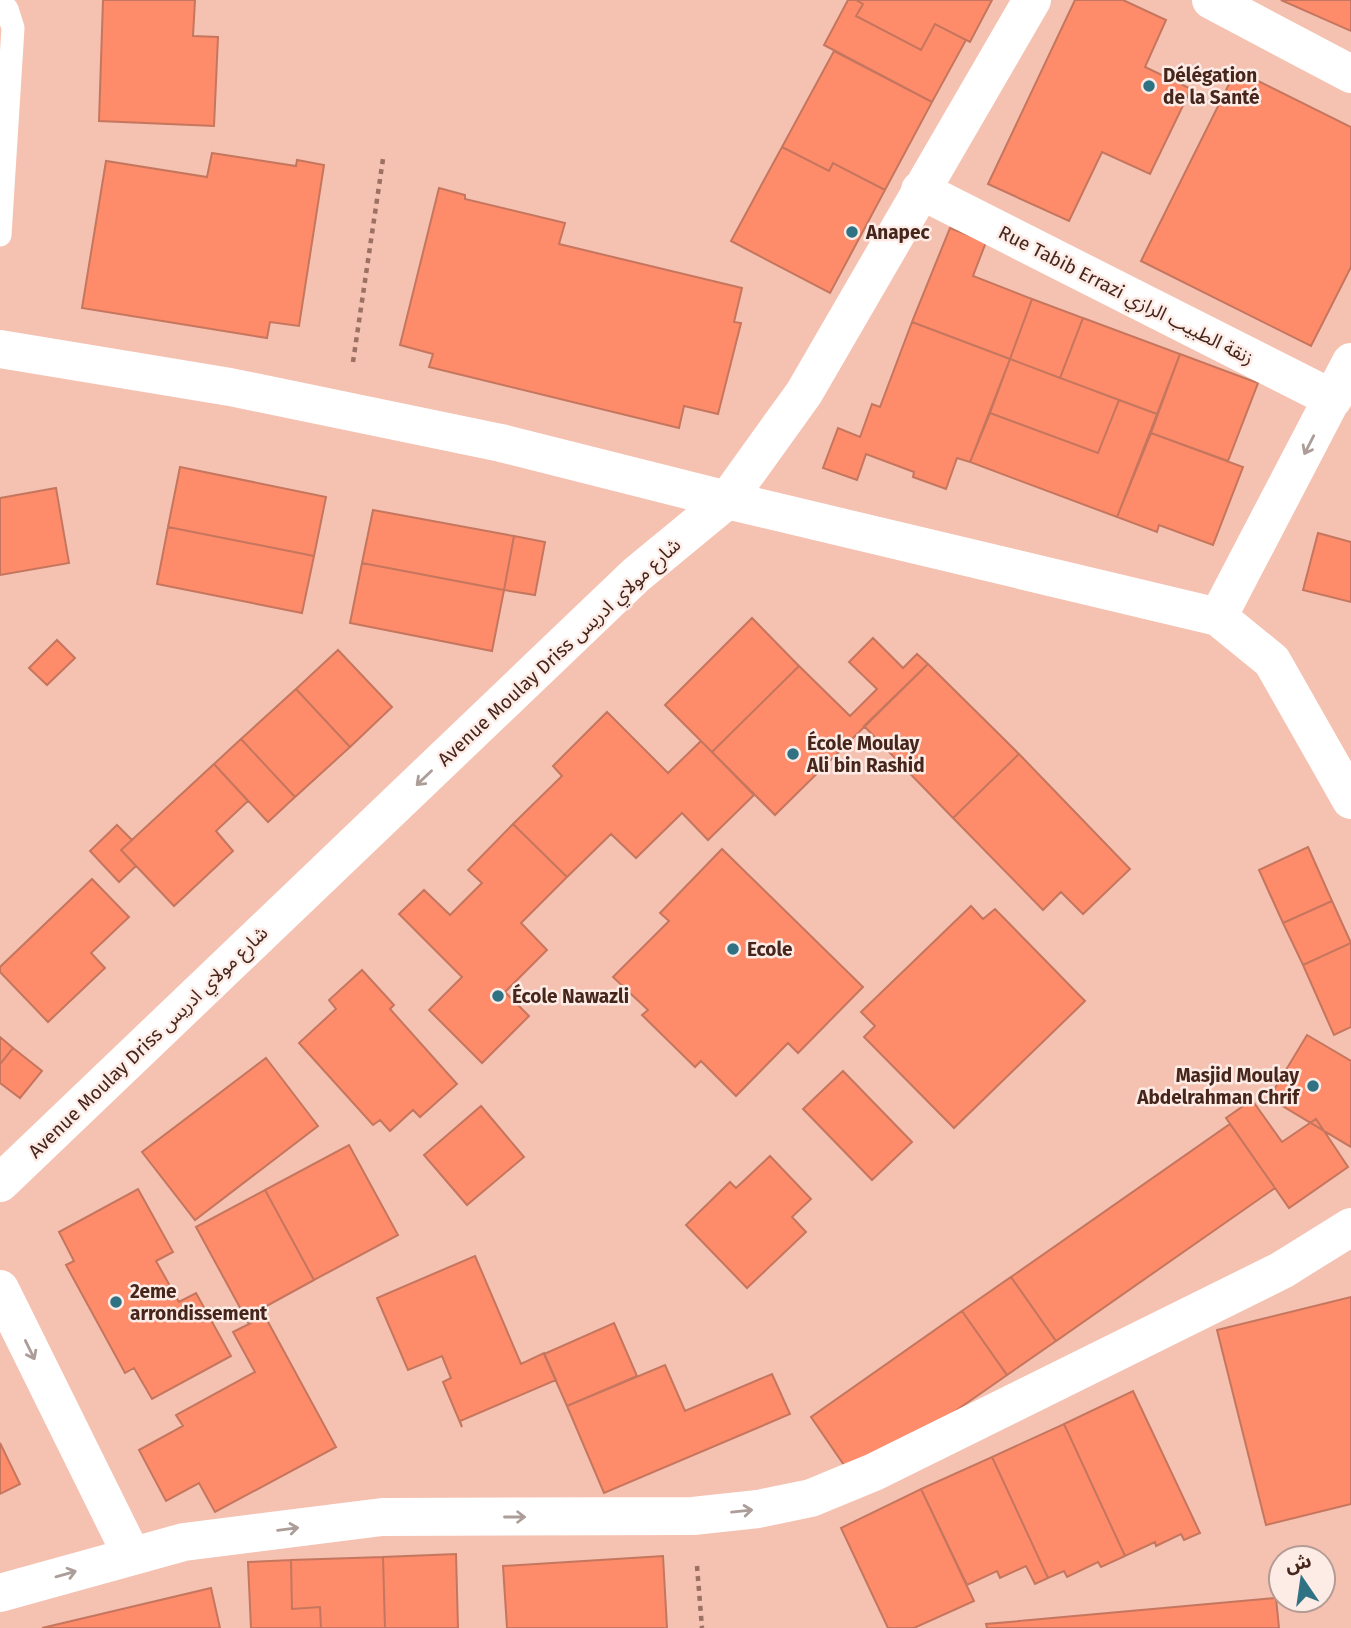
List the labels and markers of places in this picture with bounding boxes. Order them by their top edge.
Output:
place label: Délégation de la Santé [1163,64,1260,109]
marker: Délégation de la Santé [1141,78,1157,94]
place label: Anapec [865,221,930,244]
marker: Anapec [844,224,860,240]
place label: École Moulay Ali bin Rashid [806,730,925,777]
marker: École Moulay Ali bin Rashid [785,746,801,762]
place label: Ecole [747,938,792,961]
marker: Ecole [725,941,741,957]
place label: École Nawazli [512,983,629,1008]
marker: École Nawazli [490,988,506,1004]
place label: Masjid Moulay Abdelrahman Chrif [1136,1064,1301,1109]
marker: Masjid Moulay Abdelrahman Chrif [1305,1078,1321,1094]
place label: 2eme arrondissement [130,1280,268,1325]
marker: 2eme arrondissement [108,1294,124,1310]

